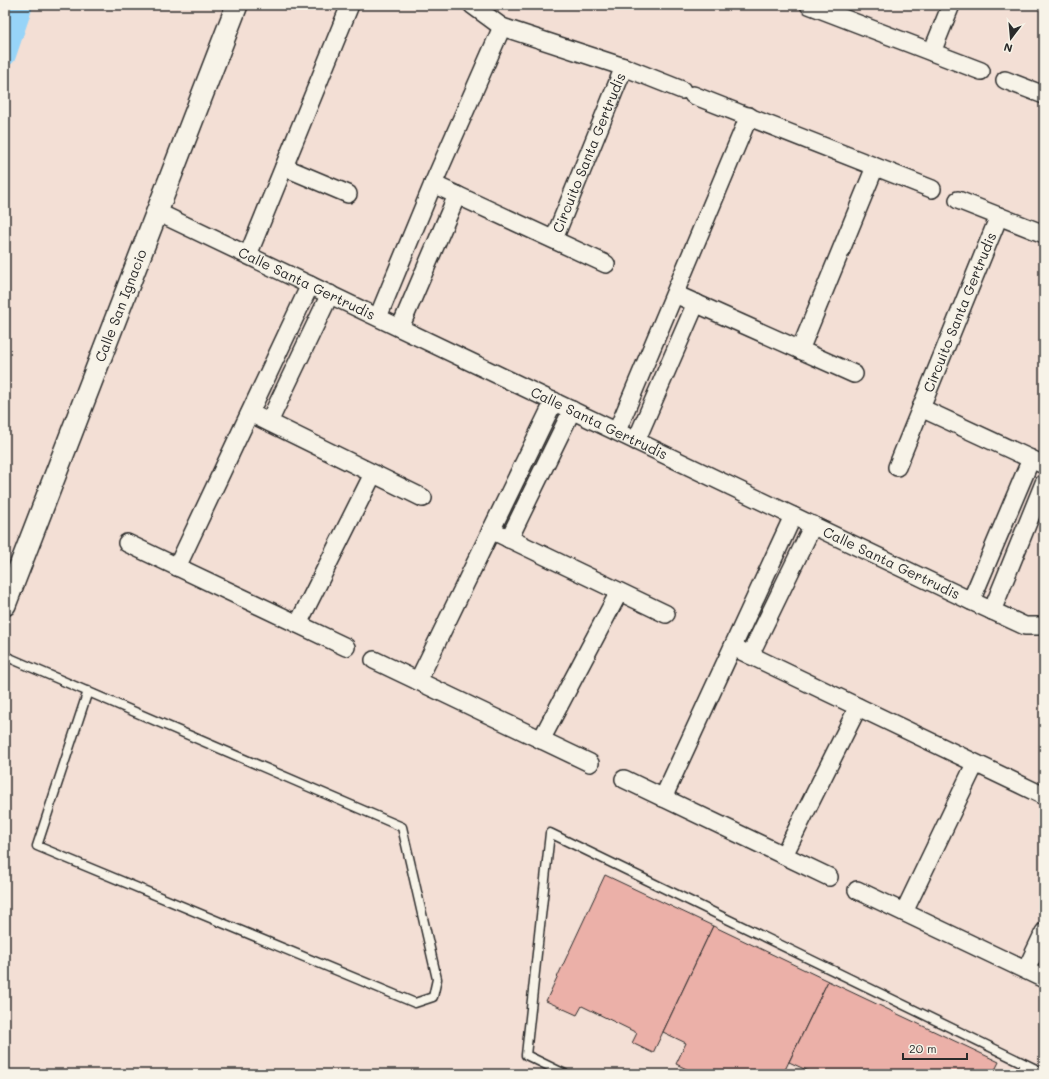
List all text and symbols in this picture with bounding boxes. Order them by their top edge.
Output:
north arrow [991,18,1031,58]
text: N [1002,40,1014,56]
street label: Circuito Santa Gertrudis [548,70,630,236]
street label: Circuito Santa Gertrudis [918,229,1000,395]
street label: Calle Santa Gertrudis [235,242,379,324]
street label: Calle San Ignacio [90,246,151,365]
street label: Calle Santa Gertrudis [528,382,671,464]
street label: Calle Santa Gertrudis [820,522,963,603]
scale bar [903,1035,967,1061]
text: 20 m [909,1040,937,1056]

